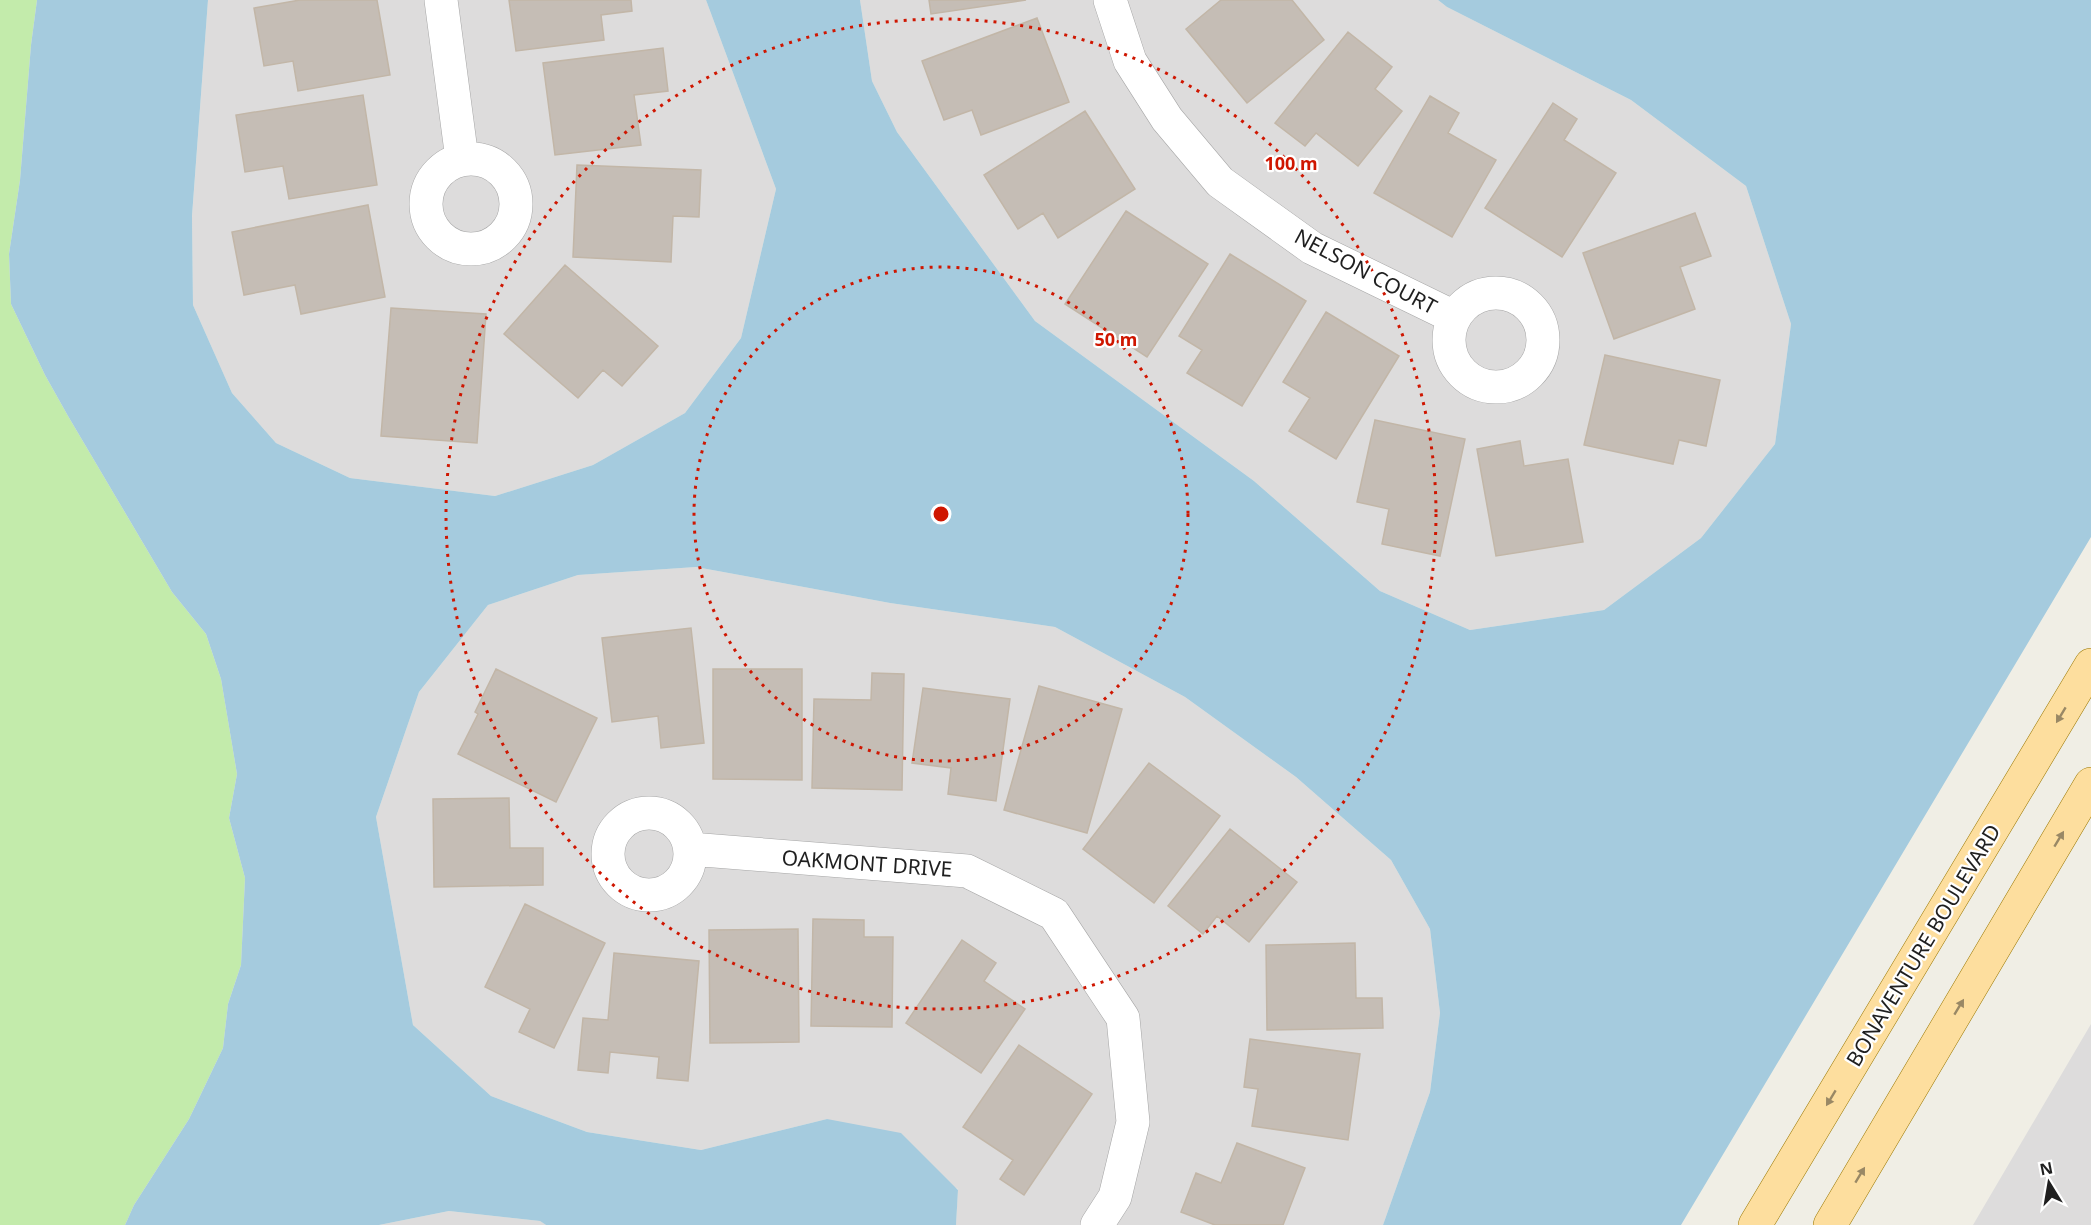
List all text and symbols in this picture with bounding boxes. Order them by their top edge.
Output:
text: 100 m [1264,151,1318,175]
street label: NELSON COURT [1290,222,1442,320]
text: 50 m [1095,327,1137,351]
centre of rings [931,504,951,524]
one-way arrow [2056,707,2066,724]
street label: BONAVENTURE BOULEVARD [1839,819,2007,1071]
one-way arrow [2053,831,2064,847]
street label: OAKMONT DRIVE [781,843,953,883]
one-way arrow [1954,999,1965,1015]
one-way arrow [1826,1090,1837,1106]
north arrow [2019,1153,2079,1213]
text: N [2038,1156,2055,1180]
one-way arrow [1855,1167,1866,1183]

